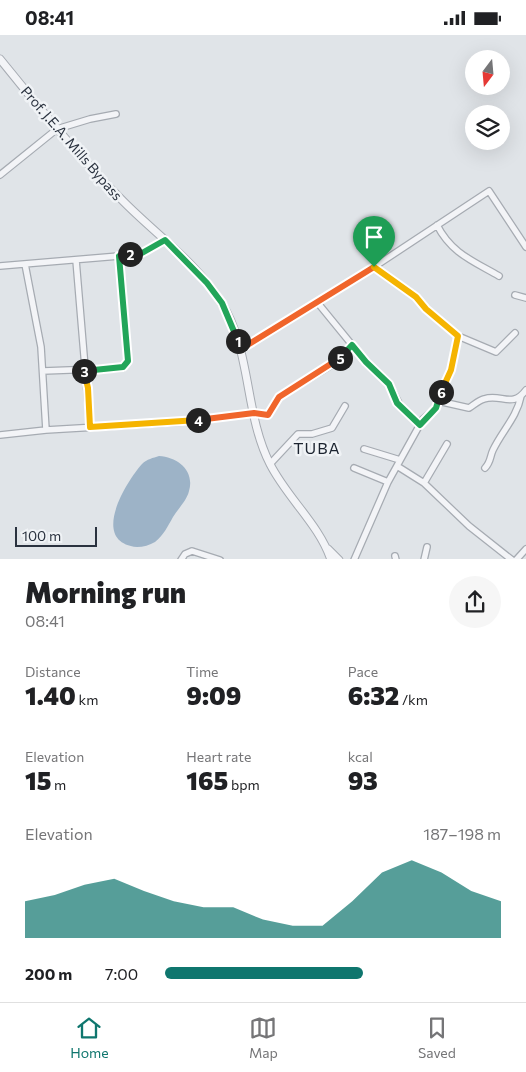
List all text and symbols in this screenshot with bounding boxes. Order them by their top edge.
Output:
text: 08:41 [25,6,74,29]
north arrow [465,50,510,95]
map controls [465,50,510,150]
street label: Prof. J.E.A. Mills Bypass [18,83,126,203]
button: layers [465,105,510,150]
pin [353,216,395,267]
icon: arrive [360,223,388,251]
pin: 2 [118,241,142,267]
text: 2 [127,246,134,263]
pin: 1 [226,329,250,353]
text: 1 [235,333,242,350]
pin: 5 [328,345,352,371]
text: 5 [336,350,345,367]
pin: 3 [72,359,96,383]
text: 3 [80,363,89,380]
pin: 6 [428,379,454,405]
text: 6 [437,384,446,401]
pin: 4 [186,407,210,433]
text: 4 [194,412,203,429]
district label: TUBA [293,438,341,457]
scale bar [15,525,98,548]
text: 100 m [22,527,61,544]
text: Morning run [25,575,186,609]
button: share [449,576,501,628]
text: 08:41 [25,611,65,630]
text: Distance [25,663,81,680]
text: Time [186,663,219,680]
text: Pace [348,663,378,680]
text: 1.40 [25,680,76,710]
text: 9:09 [186,680,241,710]
text: 6:32 [348,680,399,710]
text: km [76,691,98,708]
text: /km [399,691,428,708]
text: Elevation [25,748,84,765]
text: Heart rate [186,748,251,765]
text: kcal [348,748,373,765]
text: 15 [25,765,51,795]
text: 165 [186,765,228,795]
text: 93 [348,765,378,795]
text: m [51,776,66,793]
text: bpm [228,776,260,793]
text: Elevation [25,824,93,843]
text: 187–198 m [423,824,501,843]
text: 200 m [25,964,72,983]
text: 7:00 [105,964,138,983]
tab: Home [70,1014,109,1061]
tab: Map [249,1014,278,1061]
tab: Saved [418,1014,456,1061]

